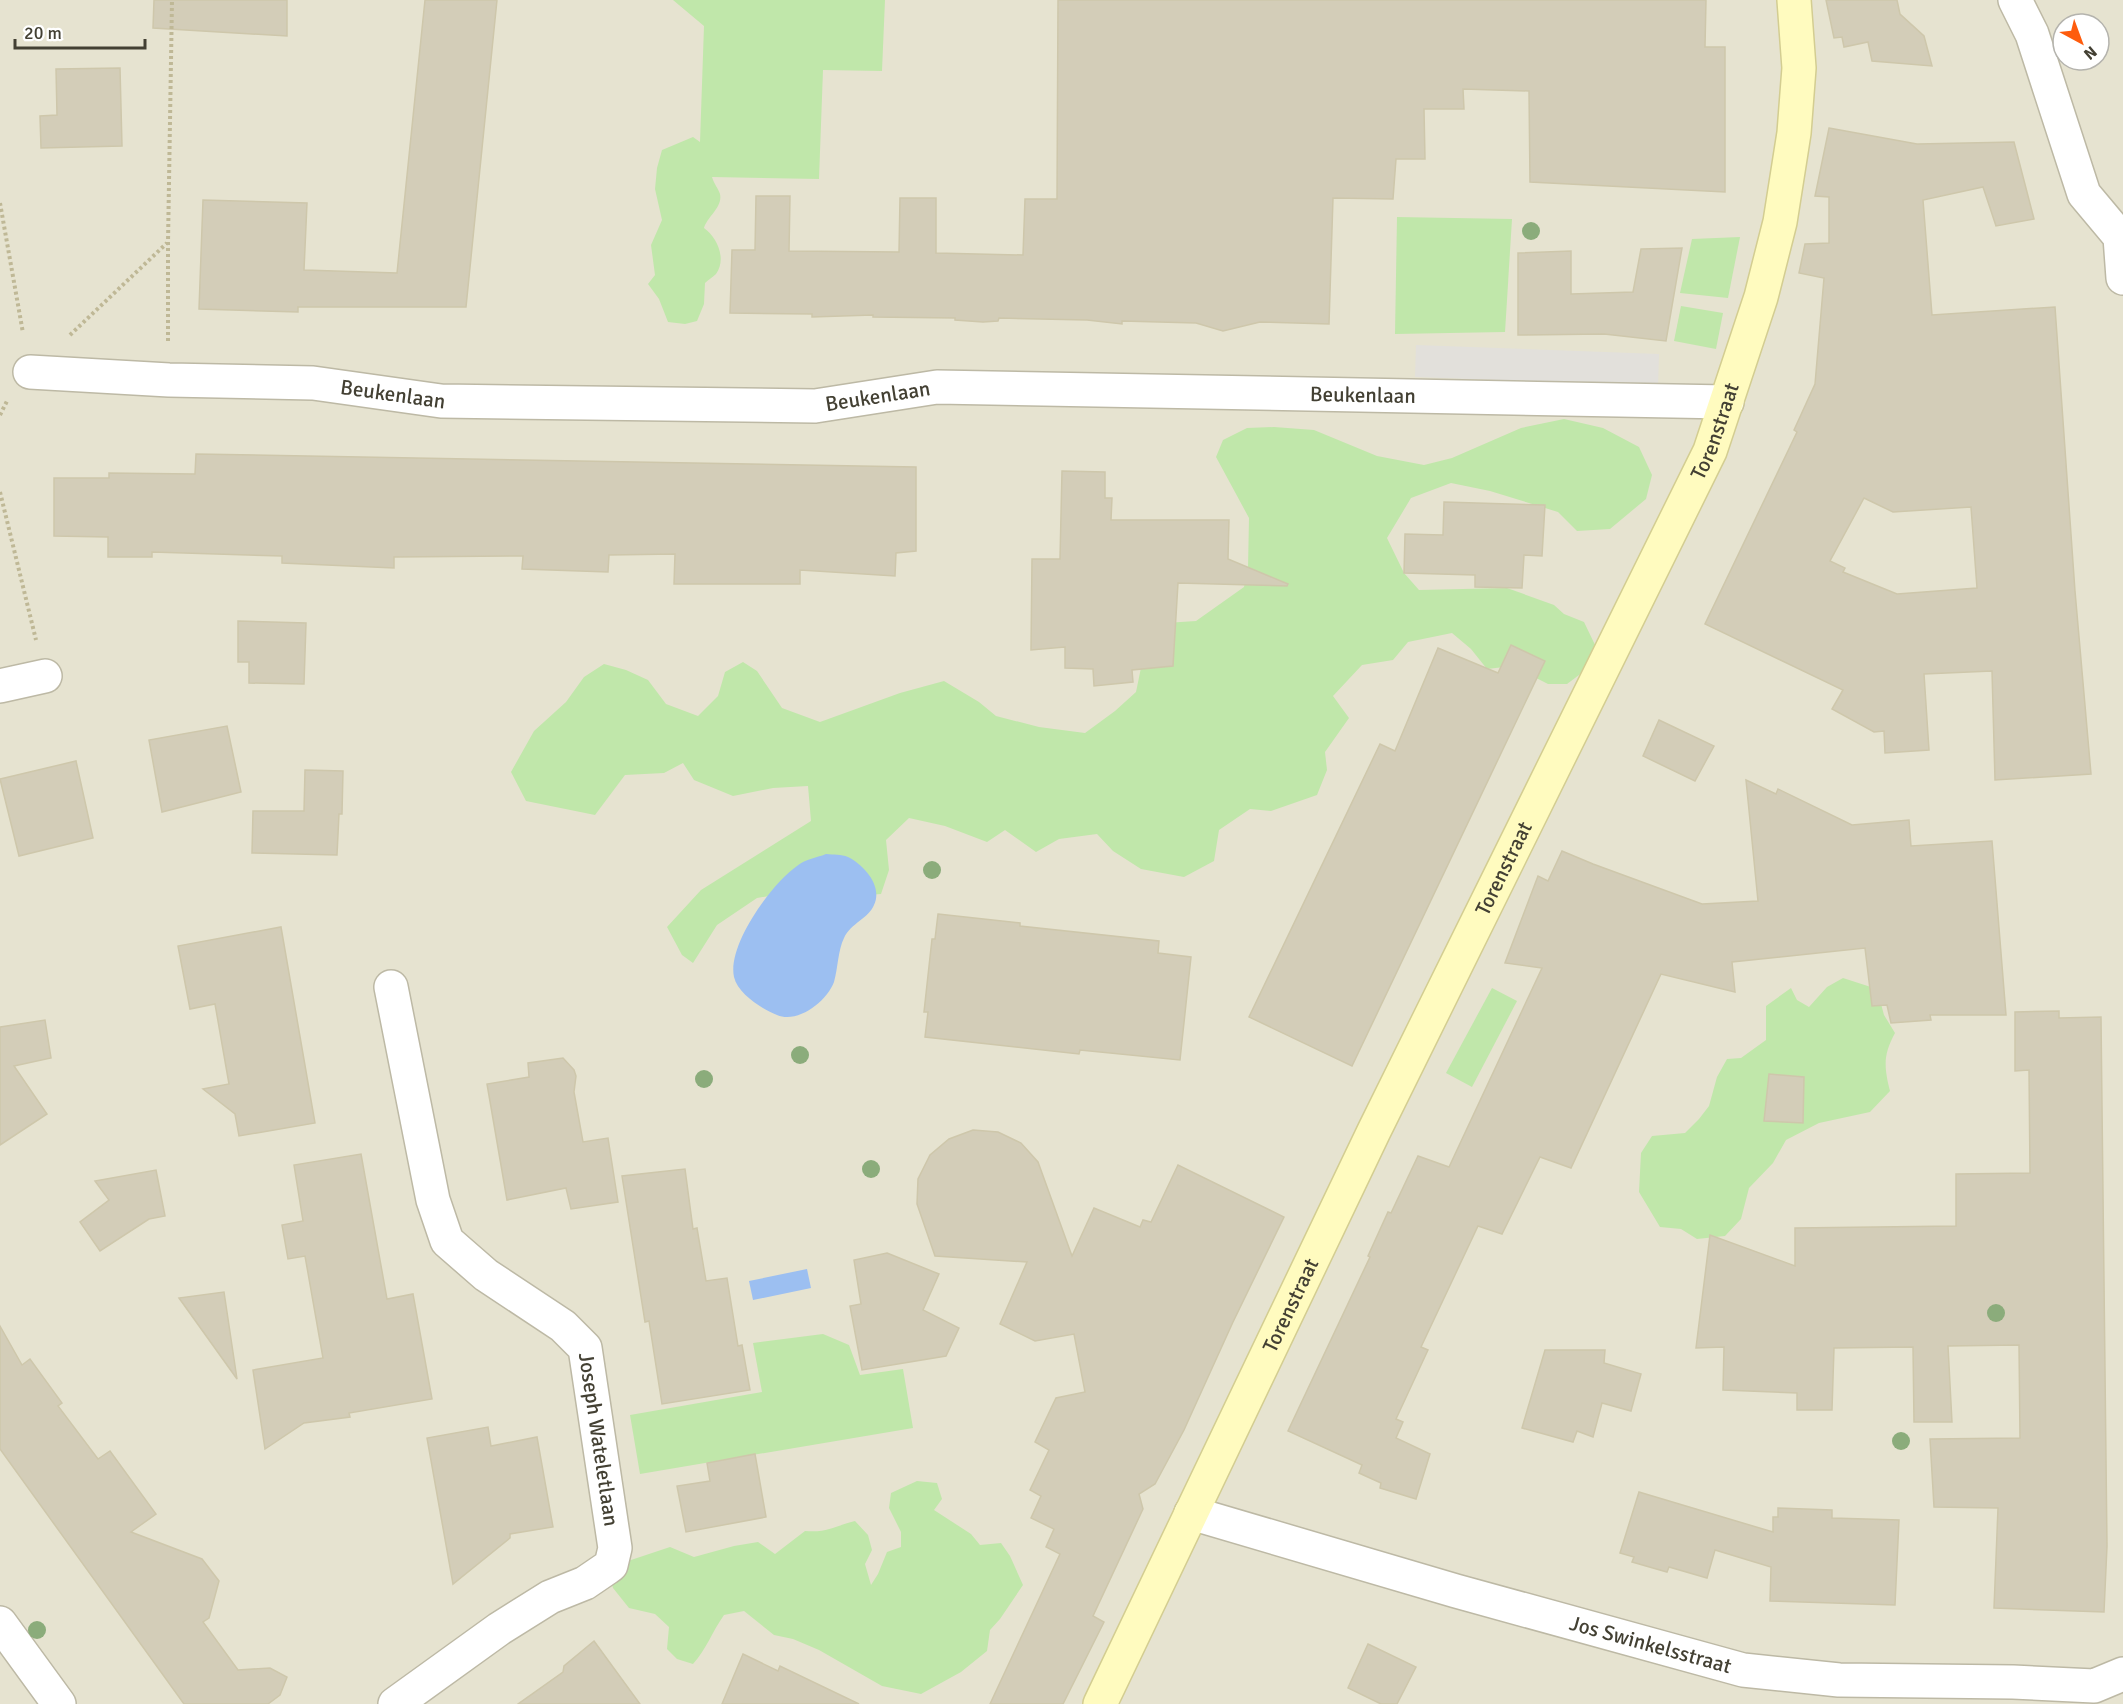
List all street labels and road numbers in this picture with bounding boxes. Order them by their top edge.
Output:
street label: Beukenlaan [339,374,447,414]
street label: Beukenlaan [823,375,932,417]
street label: Torenstraat [1685,379,1745,484]
street label: Beukenlaan [1310,381,1416,409]
street label: Torenstraat [1470,817,1538,920]
street label: Torenstraat [1257,1254,1324,1357]
street label: Joseph Wateletlaan [573,1351,625,1528]
street label: Jos Swinkelsstraat [1567,1610,1734,1679]

